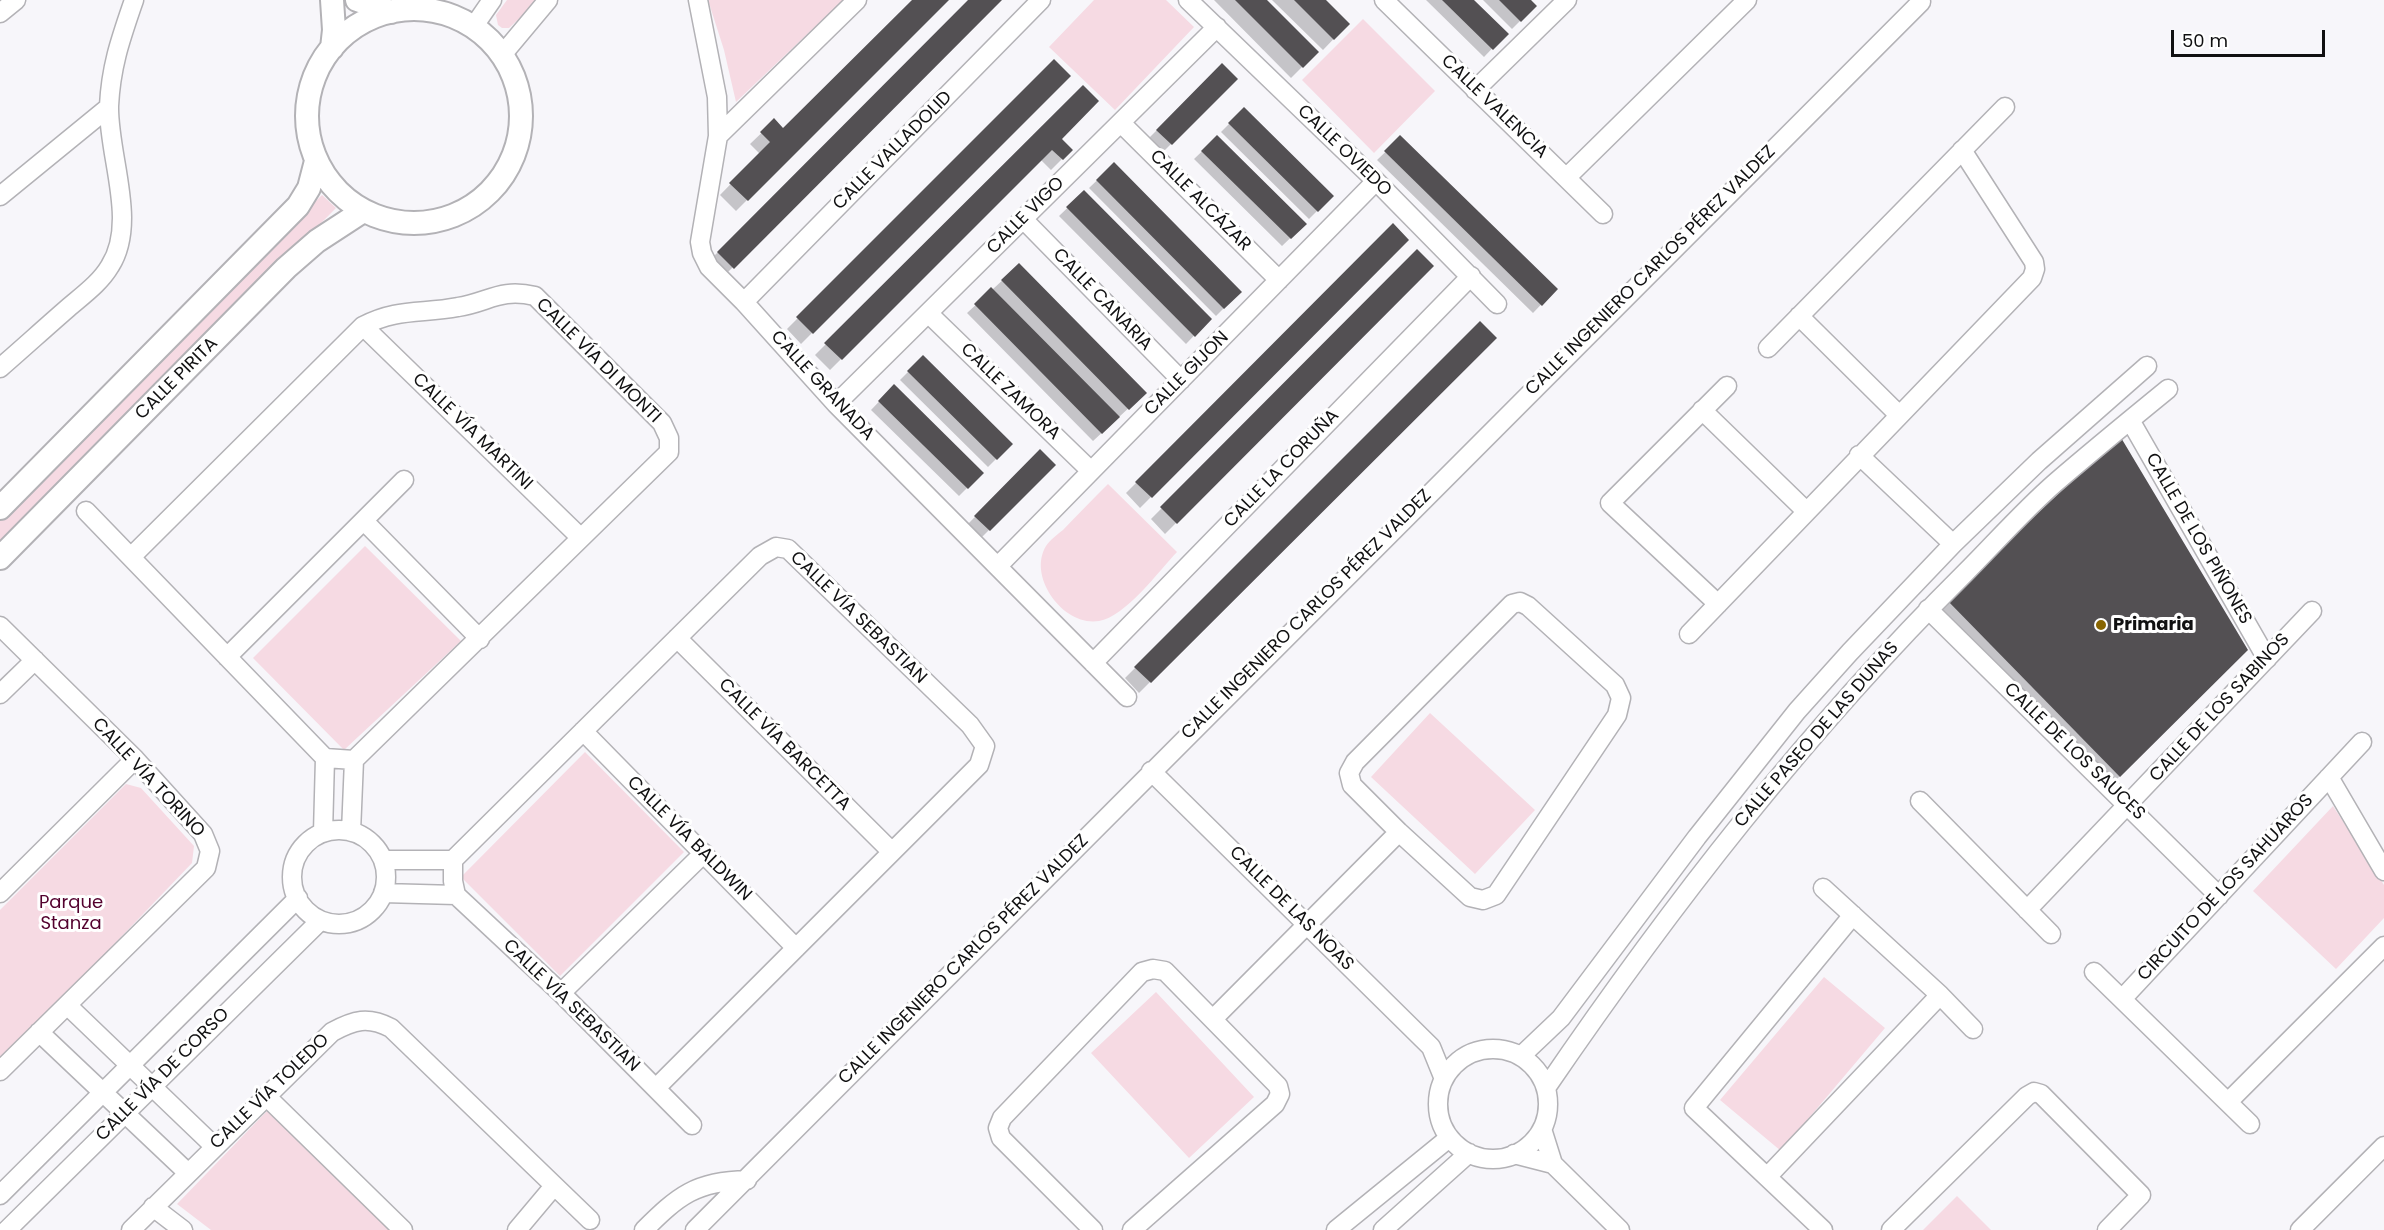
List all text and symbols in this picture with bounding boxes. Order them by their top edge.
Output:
scale bar [2174,18,2328,56]
text: 50 m [2182,28,2228,53]
street label: CALLE VALENCIA [1436,51,1552,163]
street label: CALLE VALLADOLID [829,87,957,215]
street label: CALLE OVIEDO [1292,101,1396,201]
street label: CALLE INGENIERO CARLOS PÉREZ VALDEZ [1522,142,1780,400]
street label: CALLE ALCÁZAR [1145,146,1255,256]
street label: CALLE VIGO [983,173,1069,259]
street label: CALLE CANARIA [1048,244,1156,356]
street label: CALLE VÍA DI MONTI [531,294,665,428]
street label: CALLE GRANADA [766,327,878,445]
street label: CALLE GIJON [1140,327,1234,421]
street label: CALLE PIRITA [131,333,223,425]
street label: CALLE ZAMORA [956,339,1064,445]
street label: CALLE VÍA MARTINI [407,369,537,495]
street label: CALLE LA CORUÑA [1220,405,1344,533]
street label: CALLE DE LOS PIÑONES [2140,450,2256,628]
street label: CALLE INGENIERO CARLOS PÉREZ VALDEZ [1178,486,1436,744]
street label: CALLE VÍA SEBASTIAN [785,547,931,689]
place label: Primaria [2113,614,2194,636]
marker: Primaria [2094,618,2108,632]
street label: CALLE DE LOS SABINOS [2146,629,2294,787]
street label: CALLE PASEO DE LAS DUNAS [1730,638,1904,832]
street label: CALLE VÍA BARCETTA [713,674,855,816]
street label: CALLE DE LOS SAUCES [1999,679,2149,825]
street label: CALLE VÍA TORINO [87,714,209,842]
street label: CALLE VÍA BALDWIN [622,772,756,906]
street label: CIRCUITO DE LOS SAHUAROS [2134,790,2318,986]
street label: CALLE INGENIERO CARLOS PÉREZ VALDEZ [835,831,1093,1089]
street label: CALLE DE LAS NOAS [1224,842,1358,976]
park label: Parque Stanza [39,892,103,934]
street label: CALLE VÍA SEBASTIAN [498,935,644,1077]
street label: CALLE VÍA DE CORSO [92,1004,234,1146]
street label: CALLE VÍA TOLEDO [206,1030,334,1154]

